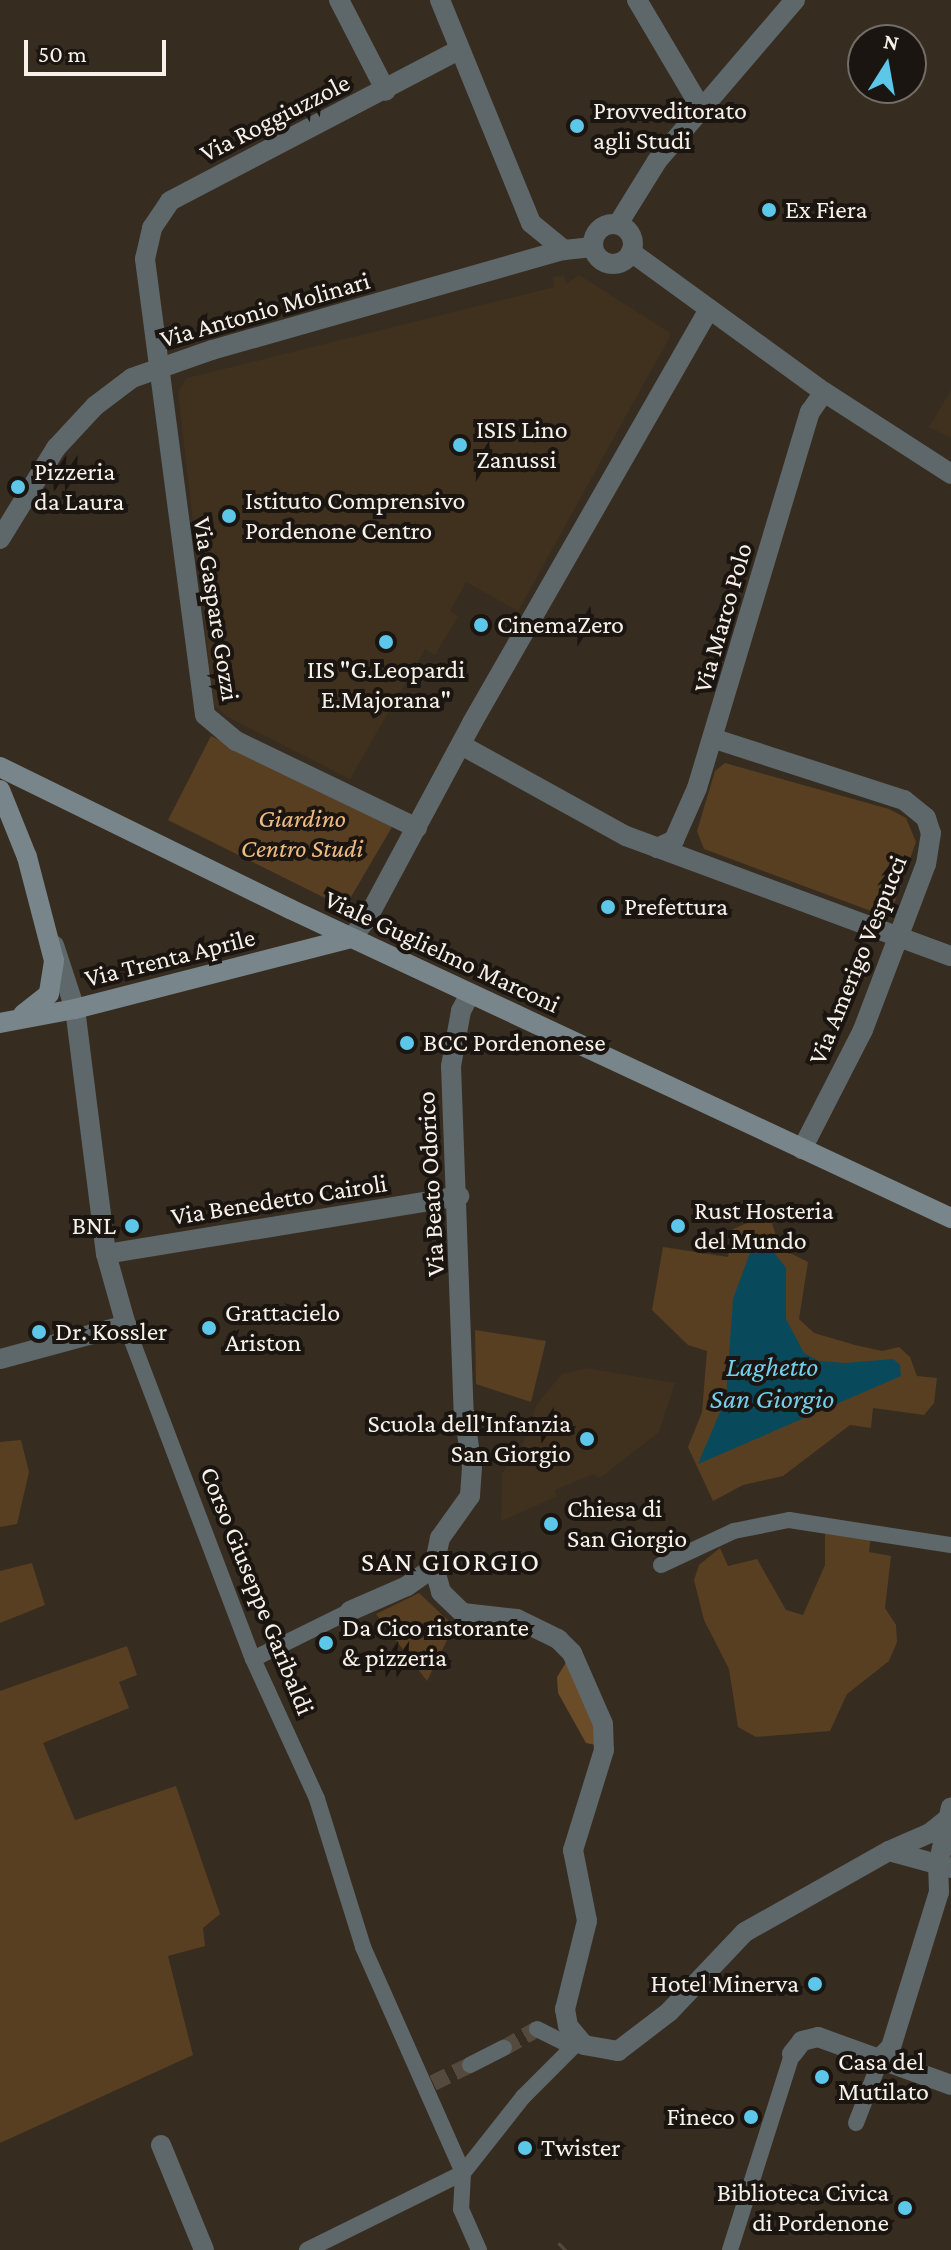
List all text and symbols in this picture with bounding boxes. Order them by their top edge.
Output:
scale bar [28,24,170,74]
north arrow [847,24,927,104]
text: N [882,28,901,56]
text: 50 m [38,40,87,67]
street label: Via Roggiuzzole [195,67,355,169]
place label: Provveditorato agli Studi [593,95,747,156]
marker: Provveditorato agli Studi [568,117,586,135]
place label: Ex Fiera [785,194,867,226]
marker: Ex Fiera [760,201,778,219]
street label: Via Antonio Molinari [156,265,374,355]
place label: ISIS Lino Zanussi [476,414,568,476]
marker: ISIS Lino Zanussi [451,436,469,454]
place label: Pizzeria da Laura [34,456,124,518]
marker: Pizzeria da Laura [9,478,27,496]
place label: Istituto Comprensivo Pordenone Centro [245,485,465,546]
marker: Istituto Comprensivo Pordenone Centro [220,507,238,525]
street label: Via Gaspare Gozzi [186,515,246,703]
street label: Via Marco Polo [687,540,759,696]
place label: CinemaZero [497,609,624,641]
marker: CinemaZero [472,616,490,634]
marker: IIS "G.Leopardi E.Majorana" [377,633,395,651]
place label: IIS "G.Leopardi E.Majorana" [307,654,465,716]
park label: Giardino Centro Studi [241,803,363,864]
street label: Via Amerigo Vespucci [802,851,914,1069]
street label: Viale Guglielmo Marconi [319,884,565,1020]
place label: Prefettura [624,891,728,923]
marker: Prefettura [599,898,617,916]
street label: Via Trenta Aprile [82,922,258,994]
place label: BCC Pordenonese [423,1027,606,1059]
marker: BCC Pordenonese [398,1034,416,1052]
street label: Via Beato Odorico [411,1090,451,1278]
street label: Via Benedetto Cairoli [169,1168,389,1232]
place label: Rust Hosteria del Mundo [694,1195,834,1256]
place label: BNL [72,1210,116,1242]
marker: BNL [123,1217,141,1235]
marker: Rust Hosteria del Mundo [669,1217,687,1235]
place label: Grattacielo Ariston [225,1297,340,1358]
place label: Dr. Kossler [55,1316,167,1348]
marker: Grattacielo Ariston [200,1319,218,1337]
marker: Dr. Kossler [30,1323,48,1341]
water label: Laghetto San Giorgio [710,1350,834,1416]
place label: Scuola dell'Infanzia San Giorgio [368,1408,571,1470]
marker: Scuola dell'Infanzia San Giorgio [578,1430,596,1448]
street label: Corso Giuseppe Garibaldi [193,1462,321,1720]
place label: Chiesa di San Giorgio [567,1493,687,1554]
marker: Chiesa di San Giorgio [542,1515,560,1533]
district label: SAN GIORGIO [361,1545,541,1579]
place label: Da Cico ristorante & pizzeria [342,1612,529,1674]
marker: Da Cico ristorante & pizzeria [317,1634,335,1652]
place label: Hotel Minerva [651,1968,799,2000]
marker: Hotel Minerva [806,1975,824,1993]
place label: Casa del Mutilato [838,2046,929,2108]
marker: Casa del Mutilato [813,2068,831,2086]
place label: Fineco [667,2101,735,2133]
marker: Fineco [742,2108,760,2126]
place label: Twister [541,2132,620,2164]
marker: Twister [516,2139,534,2157]
place label: Biblioteca Civica di Pordenone [717,2177,889,2238]
marker: Biblioteca Civica di Pordenone [896,2199,914,2217]

